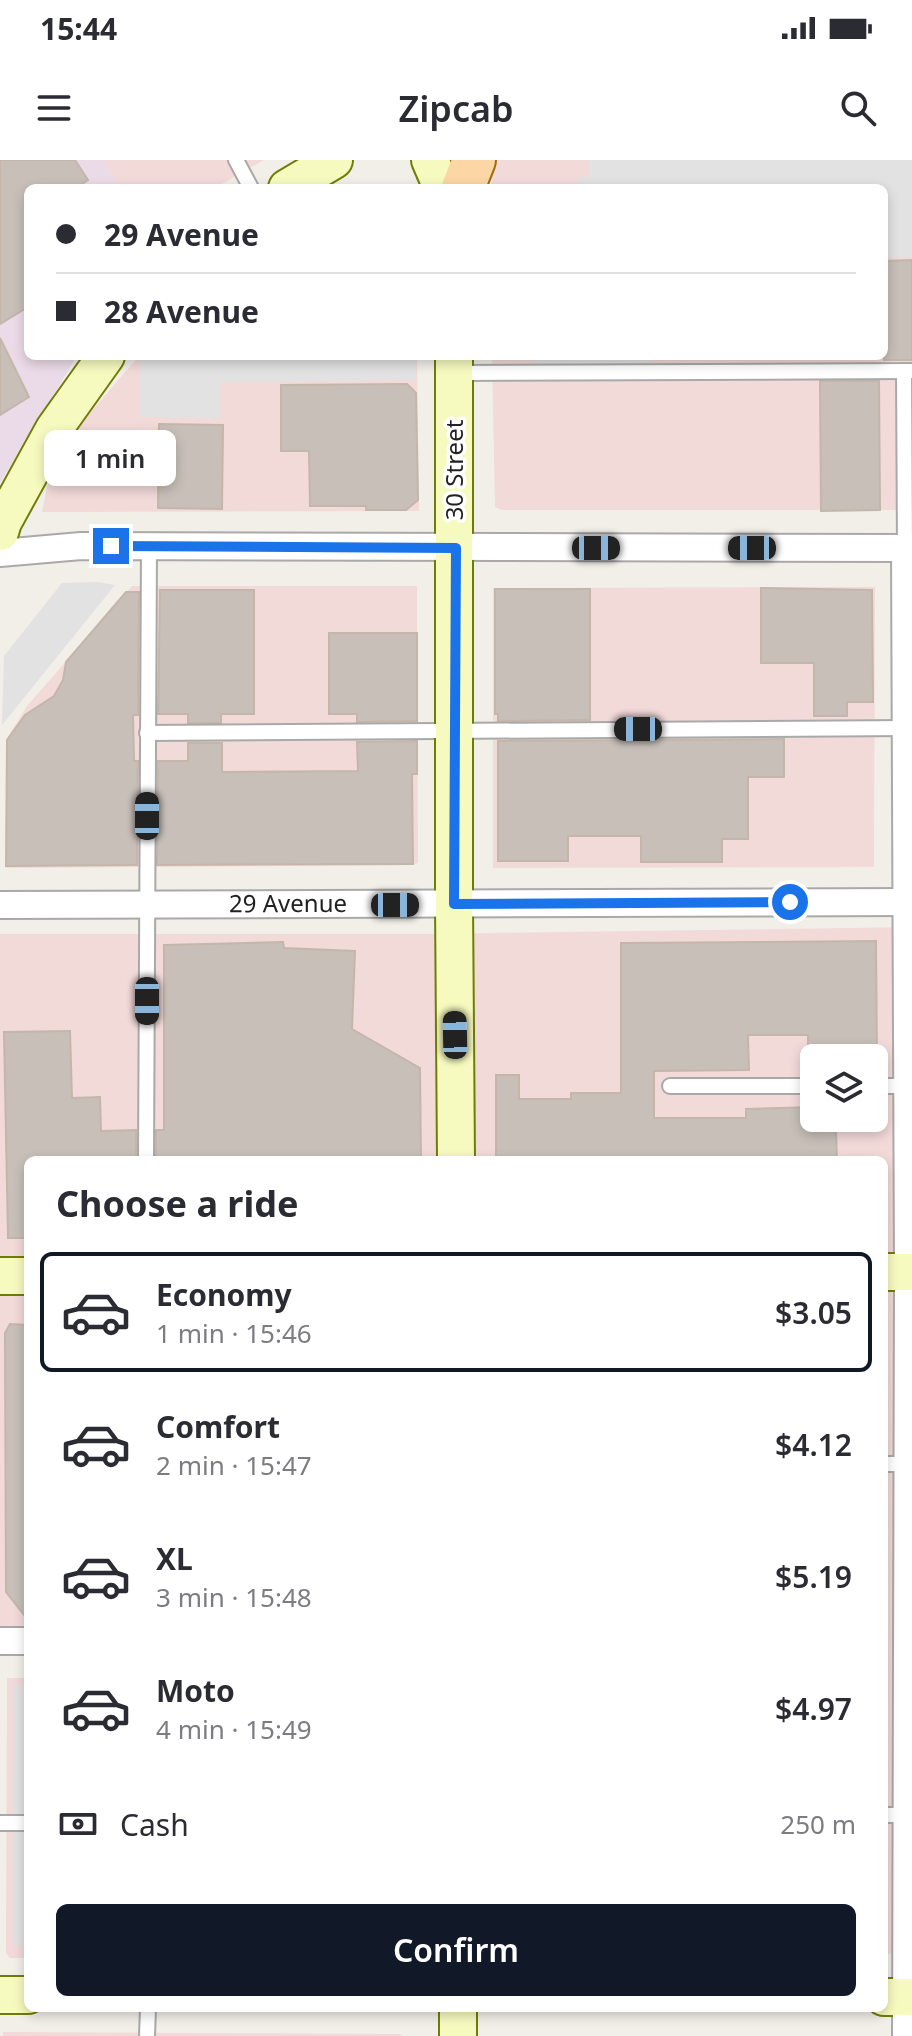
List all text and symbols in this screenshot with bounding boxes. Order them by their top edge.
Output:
text: 15:44 [40,8,117,49]
text: Zipcab [398,84,514,133]
icon: menu [32,86,76,130]
icon: search [836,86,880,130]
text: 29 Avenue [104,214,259,255]
text: 28 Avenue [104,291,259,332]
street label: 30 Street [437,419,470,520]
callout: 1 min [45,430,177,486]
text: 1 min [75,440,145,476]
route end [93,528,129,564]
car [572,536,620,560]
car [728,536,776,560]
car [614,717,662,741]
car [135,792,159,840]
route start [772,884,808,920]
street label: 29 Avenue [229,886,347,919]
car [371,893,419,917]
car [135,977,159,1025]
car [443,1011,467,1059]
map controls [800,1044,888,1132]
button: layers [800,1044,888,1132]
text: Choose a ride [56,1179,298,1228]
text: Economy [156,1274,292,1315]
icon: car [60,1276,132,1348]
text: $3.05 [775,1292,852,1333]
text: 1 min · 15:46 [156,1315,312,1351]
text: Comfort [156,1406,280,1447]
icon: car [60,1408,132,1480]
text: $4.12 [775,1424,852,1465]
text: 2 min · 15:47 [156,1447,312,1483]
text: XL [156,1538,193,1579]
icon: car [60,1540,132,1612]
text: $5.19 [775,1556,852,1597]
text: 3 min · 15:48 [156,1579,312,1615]
text: Moto [156,1670,235,1711]
icon: car [60,1672,132,1744]
text: $4.97 [775,1688,852,1729]
text: 4 min · 15:49 [156,1711,312,1747]
icon: cash [56,1802,100,1846]
text: Cash [120,1804,189,1845]
text: 250 m [780,1806,856,1842]
button: Confirm [56,1904,856,1996]

